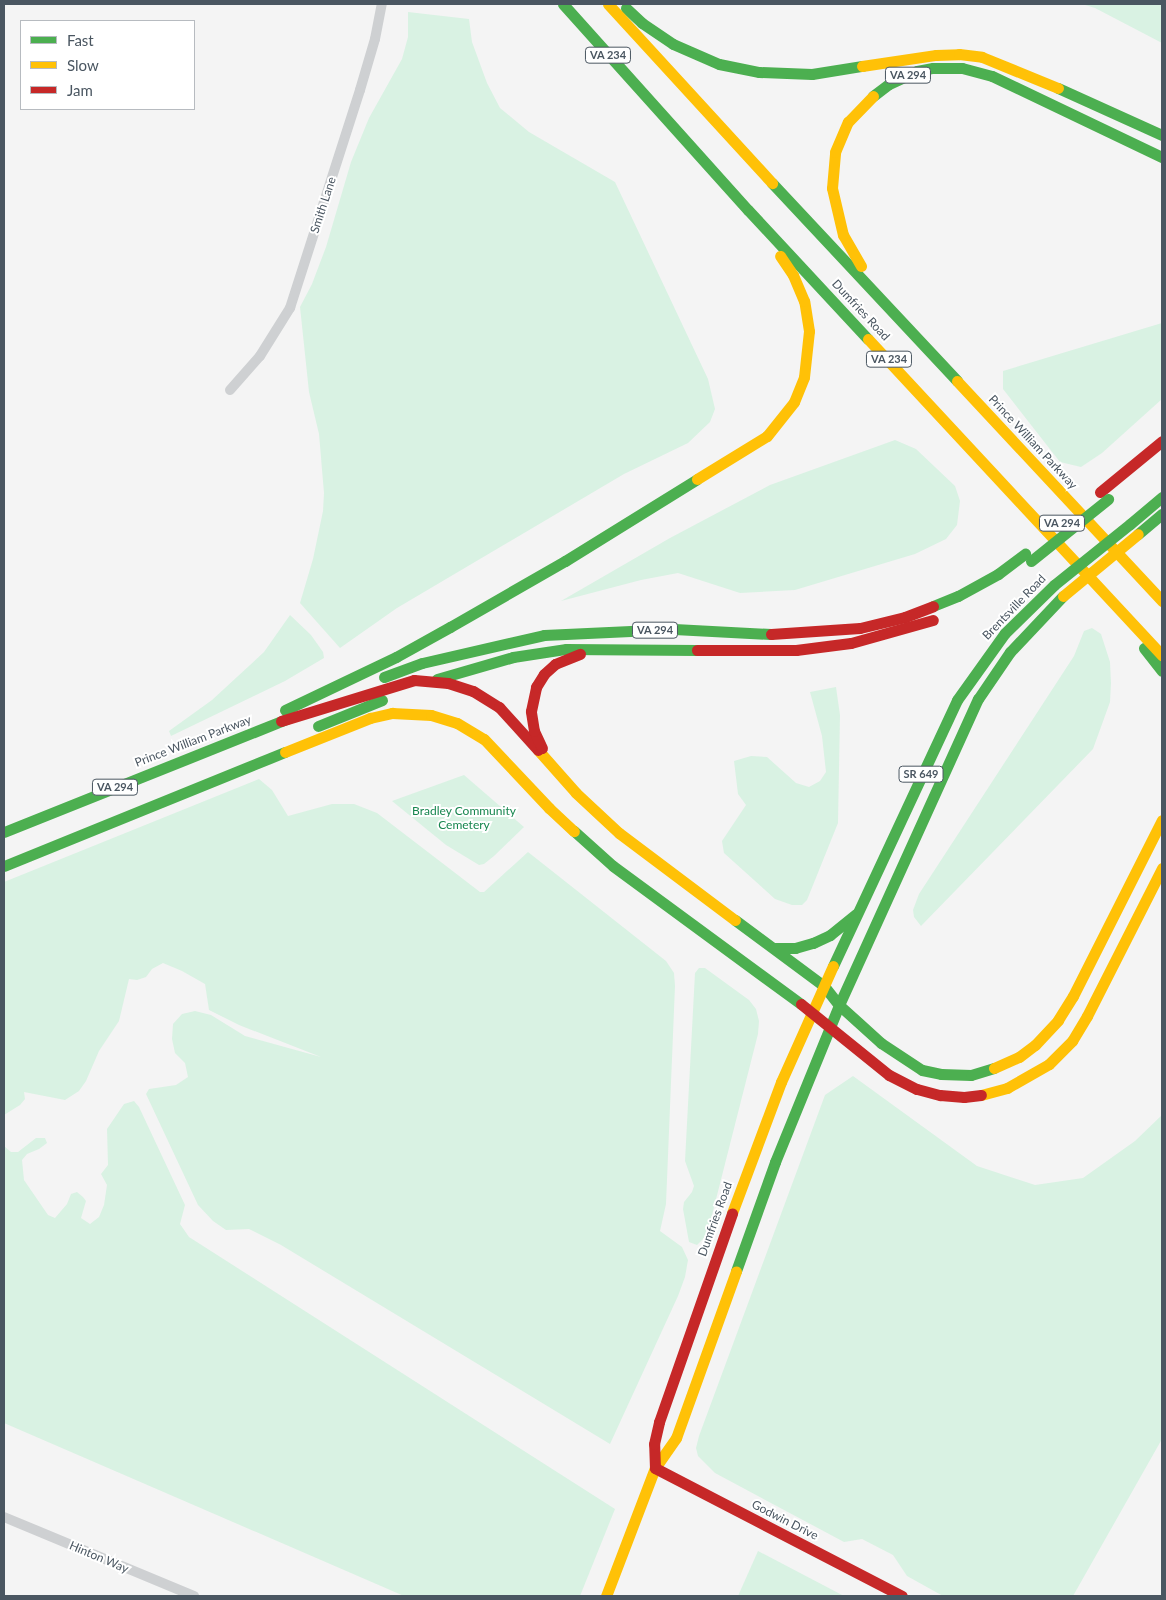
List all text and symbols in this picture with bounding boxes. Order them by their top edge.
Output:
legend [20,20,195,110]
text: Fast [67,31,94,49]
road number: VA 234 [584,46,632,64]
text: Slow [67,56,99,74]
road number: VA 294 [884,66,932,84]
text: Jam [67,81,93,99]
street label: Smith Lane [307,175,339,235]
street label: Dumfries Road [829,277,893,343]
road number: VA 234 [865,350,913,368]
street label: Prince William Parkway [986,392,1080,492]
road number: VA 294 [1038,514,1086,532]
street label: Brentsville Road [979,571,1049,643]
road number: VA 294 [631,622,679,638]
street label: Prince William Parkway [133,712,253,770]
road number: SR 649 [898,766,944,782]
road number: VA 294 [91,779,139,796]
park label: Bradley Community Cemetery [412,804,516,832]
street label: Dumfries Road [695,1180,735,1258]
street label: Godwin Drive [749,1497,821,1543]
street label: Hinton Way [67,1538,131,1576]

